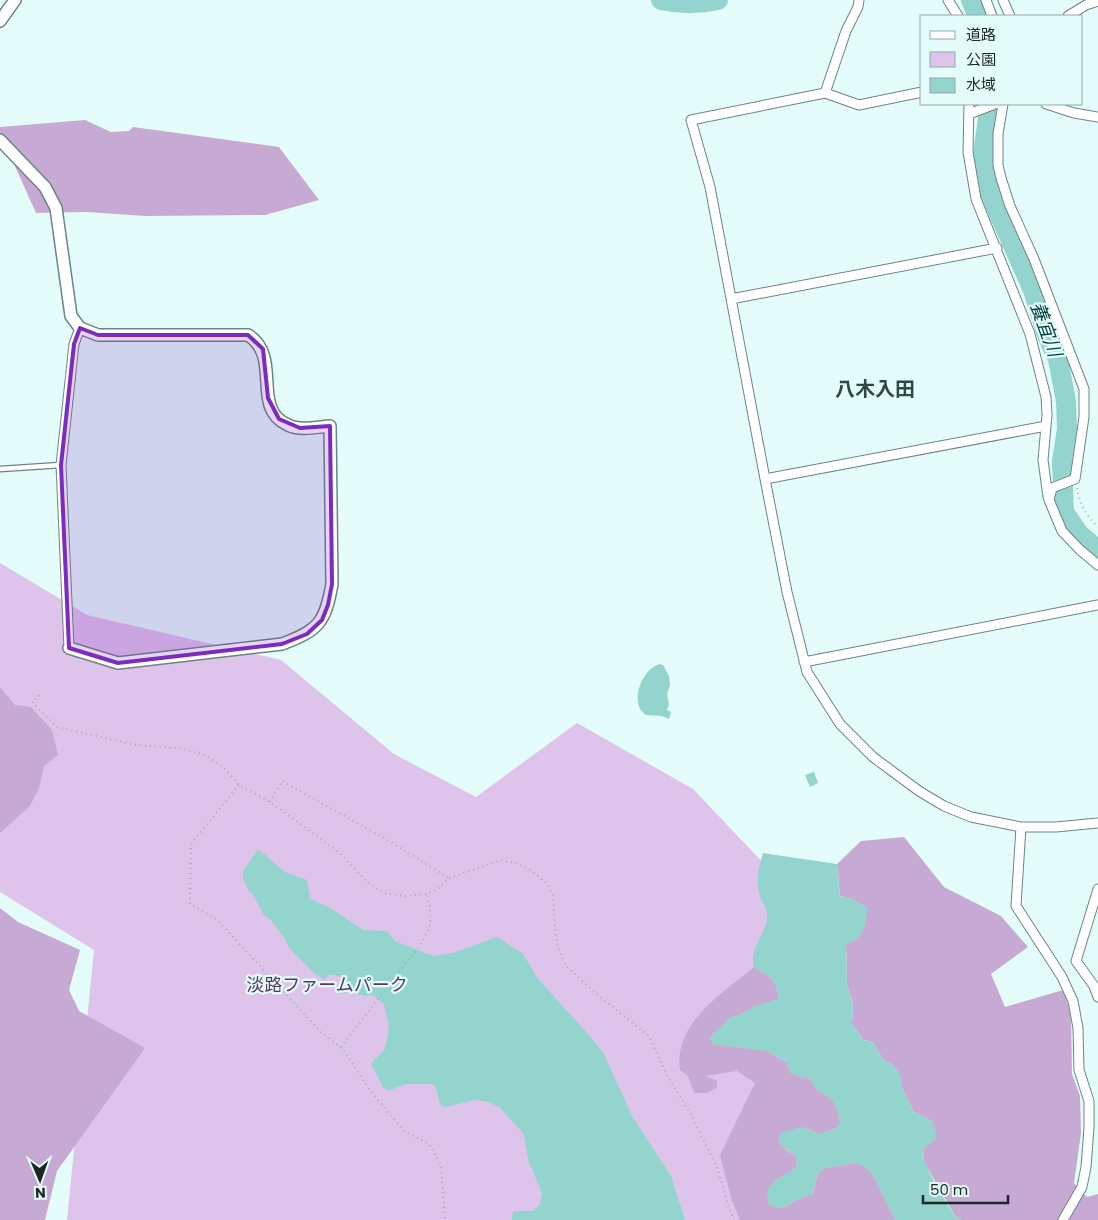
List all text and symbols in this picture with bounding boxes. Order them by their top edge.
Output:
legend [920,15,1083,105]
text: 道路 [966,24,996,45]
text: 公園 [966,49,996,70]
text: 水域 [966,74,996,95]
water label: 養宜川 [1024,298,1069,362]
district label: 八木入田 [835,375,915,403]
park label: 淡路ファームパーク [246,972,408,997]
north arrow [15,1155,65,1205]
scale bar [923,1172,1008,1204]
text: 50 m [930,1179,968,1200]
text: N [35,1183,46,1203]

